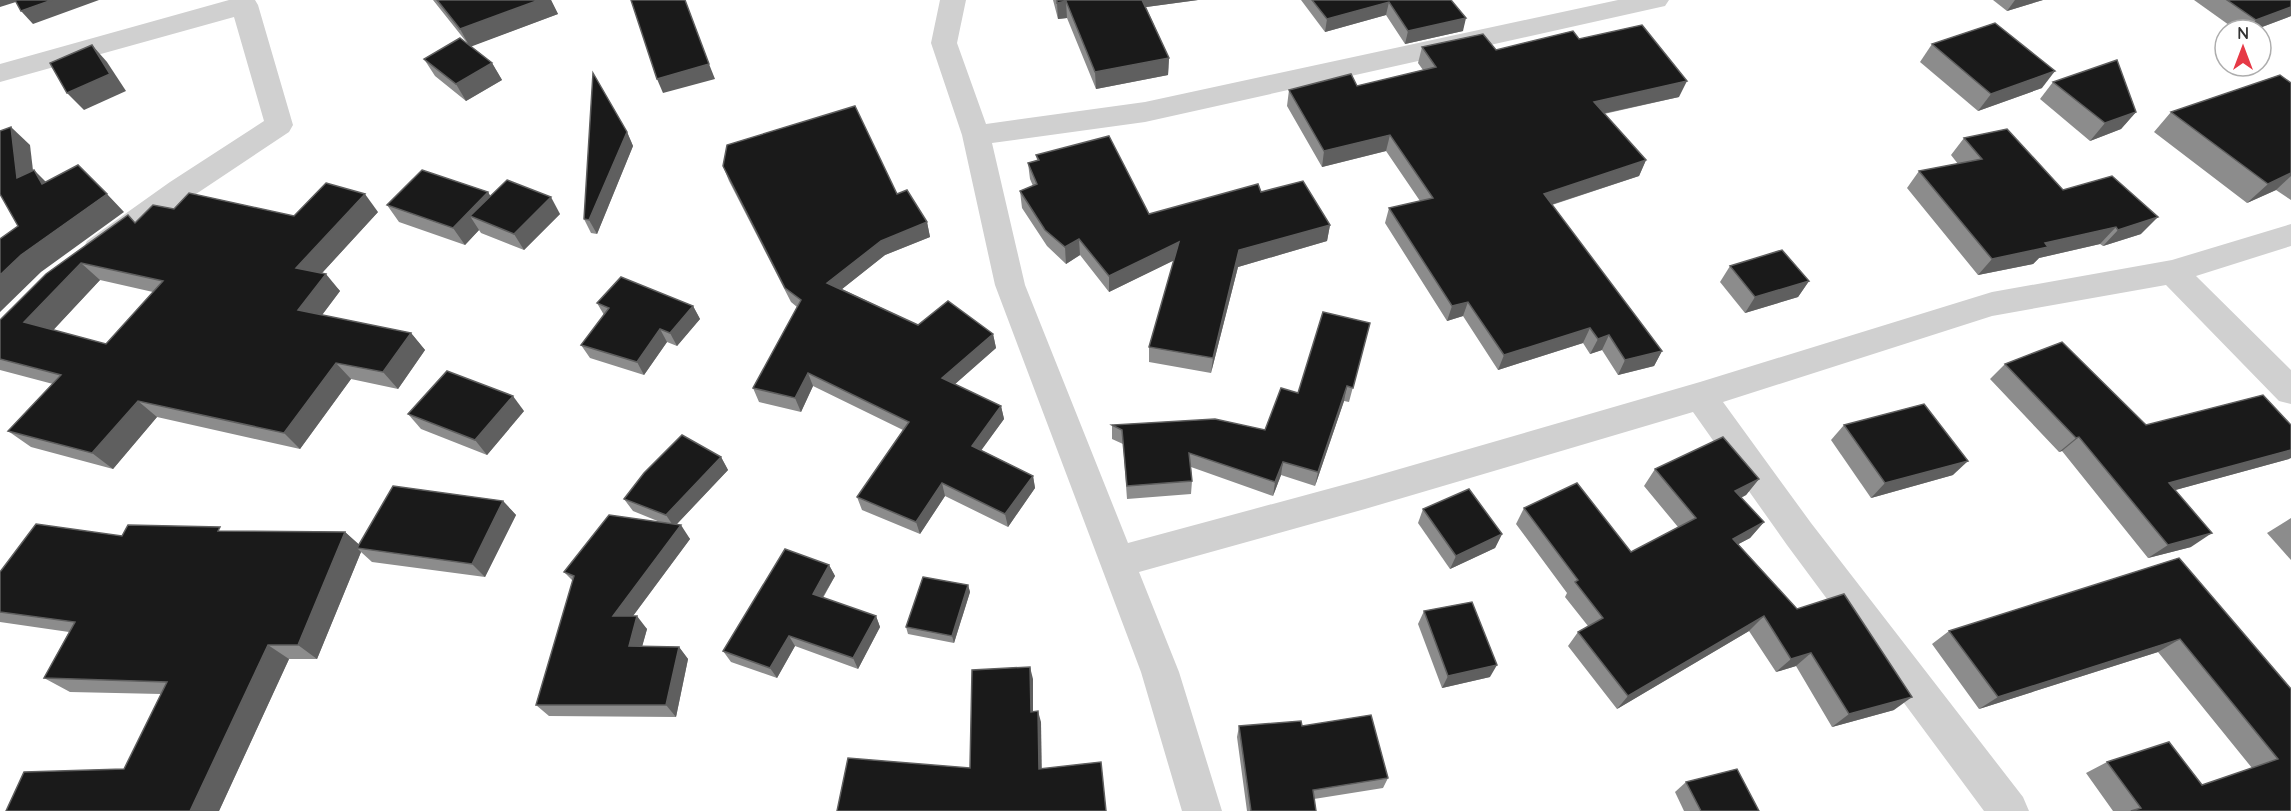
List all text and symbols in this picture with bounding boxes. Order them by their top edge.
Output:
north arrow [2213,18,2273,78]
text: N [2237,23,2249,43]

